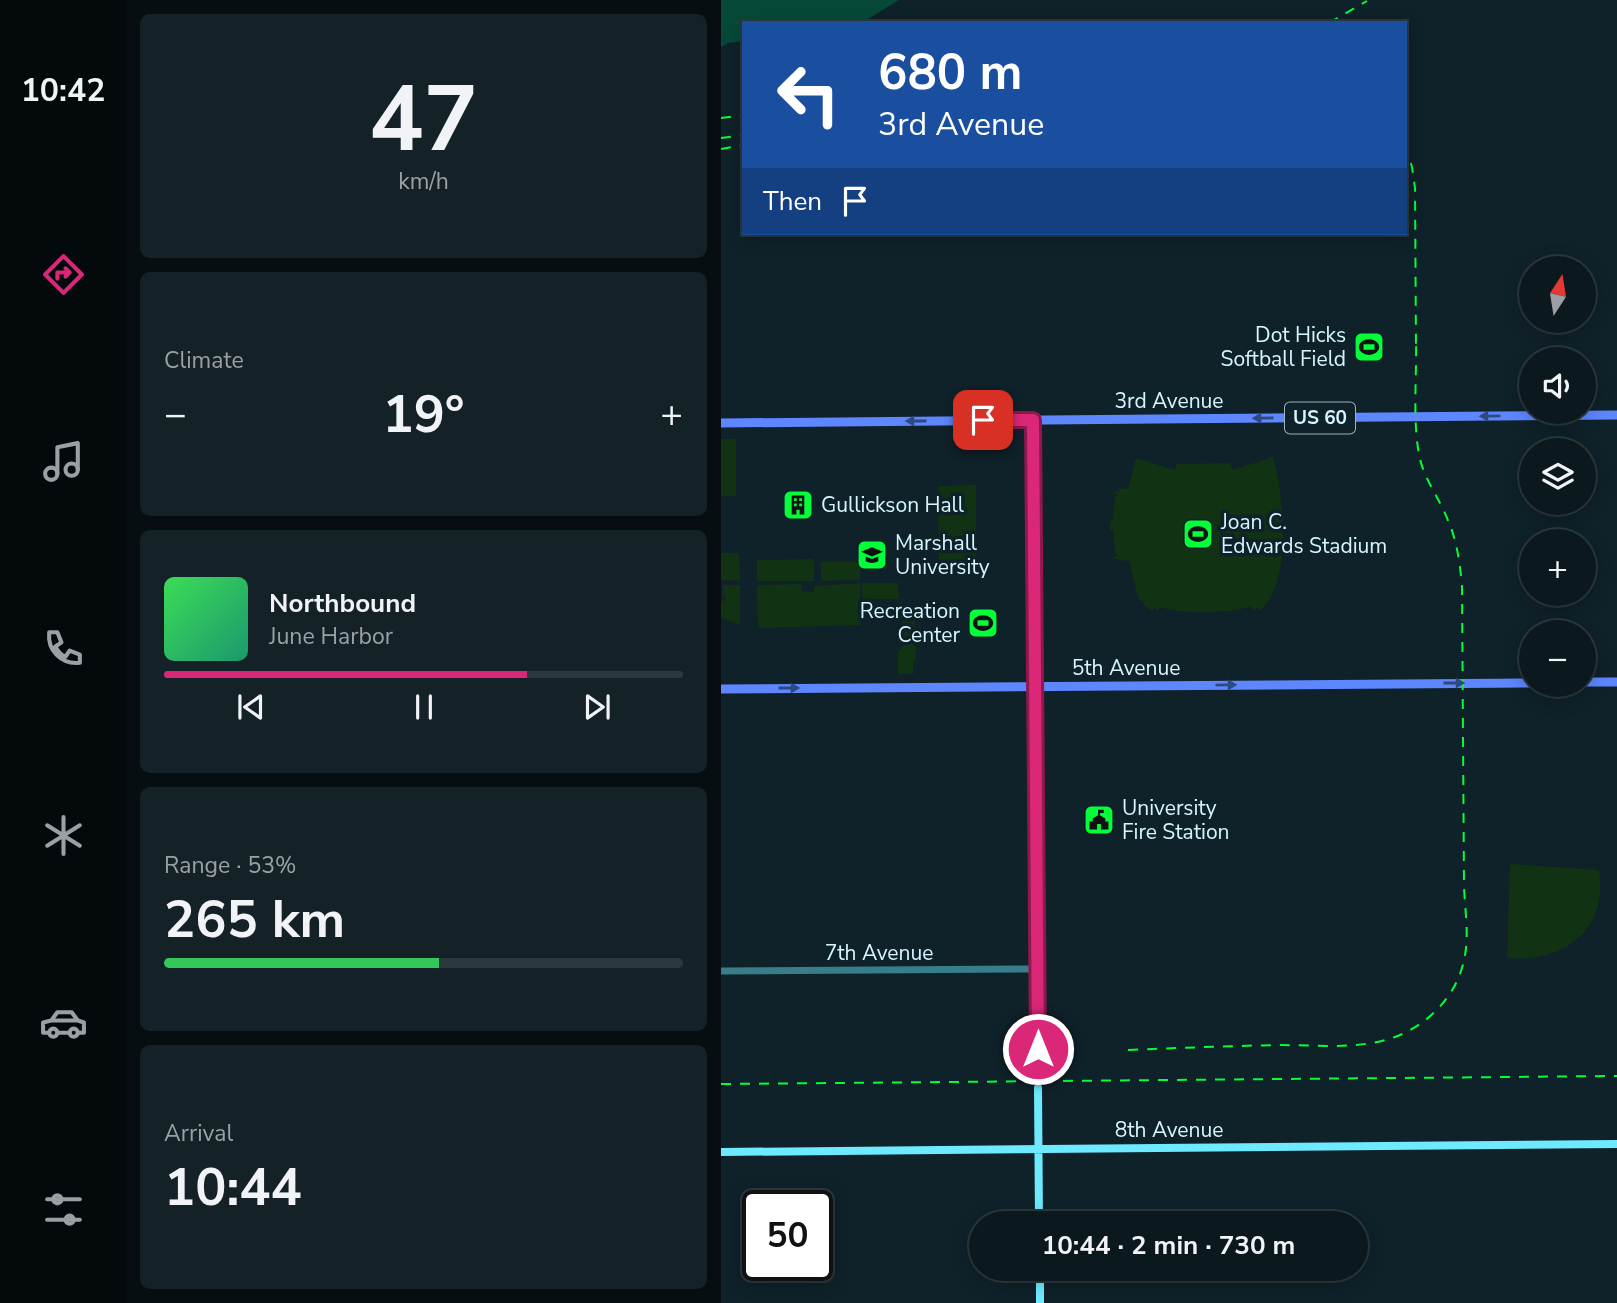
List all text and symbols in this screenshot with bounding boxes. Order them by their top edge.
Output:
text: 680 m [878,39,1022,106]
icon: left [763,49,854,140]
text: 47 [369,58,478,182]
text: 10:42 [21,69,105,112]
text: 3rd Avenue [878,103,1044,146]
text: km/h [398,166,449,197]
icon: arrive [836,182,874,220]
text: Then [763,184,822,219]
icon: directions [39,250,88,299]
north arrow [1519,256,1596,332]
map controls [1519,256,1596,697]
place label: Dot Hicks Softball Field [1221,321,1346,373]
sports icon: Dot Hicks Softball Field [1352,330,1386,364]
text: Climate [164,345,244,376]
button: sound [1519,347,1596,424]
text: 19° [382,379,465,450]
street label: 3rd Avenue [1114,387,1224,415]
text: − [164,389,187,440]
text: + [660,389,683,440]
pin [953,390,1013,450]
icon: arrive [964,401,1002,439]
road number: US 60 [1285,402,1355,434]
one-way arrow [1479,410,1501,422]
one-way arrow [1252,412,1274,424]
one-way arrow [905,415,927,427]
icon: music [39,437,88,486]
button: layers [1519,438,1596,515]
building icon: Gullickson Hall [781,488,815,522]
place label: Gullickson Hall [821,491,965,519]
place label: Joan C. Edwards Stadium [1220,508,1387,560]
sports icon: Joan C. Edwards Stadium [1181,517,1215,551]
place label: Marshall University [895,529,990,581]
button: + [1519,529,1596,606]
school or university icon: Marshall University [855,538,889,572]
text: Northbound [269,586,416,621]
place label: Recreation Center [860,597,960,649]
sports icon: Recreation Center [966,606,1000,640]
button: − [1519,620,1596,697]
text: June Harbor [269,621,393,652]
icon: phone [39,624,88,673]
street label: 5th Avenue [1072,654,1180,682]
one-way arrow [1443,677,1465,689]
one-way arrow [1215,679,1237,691]
one-way arrow [778,682,800,694]
icon: previous [232,688,270,726]
icon: pause [405,688,443,726]
icon: next [578,688,616,726]
place label: University Fire Station [1122,794,1230,846]
public building icon: University Fire Station [1082,803,1116,837]
icon: climate [39,811,88,860]
text: Range · 53% [164,850,296,881]
text: 265 km [164,884,345,955]
street label: 7th Avenue [825,939,933,967]
icon: car [39,998,88,1047]
position arrow [1001,1012,1075,1086]
street label: 8th Avenue [1115,1116,1223,1144]
text: Arrival [164,1118,233,1149]
text: 10:44 [164,1152,302,1223]
icon: filters [39,1185,88,1234]
speed limit sign: 50 [742,1190,833,1281]
text: 10:44 · 2 min · 730 m [1042,1228,1295,1263]

